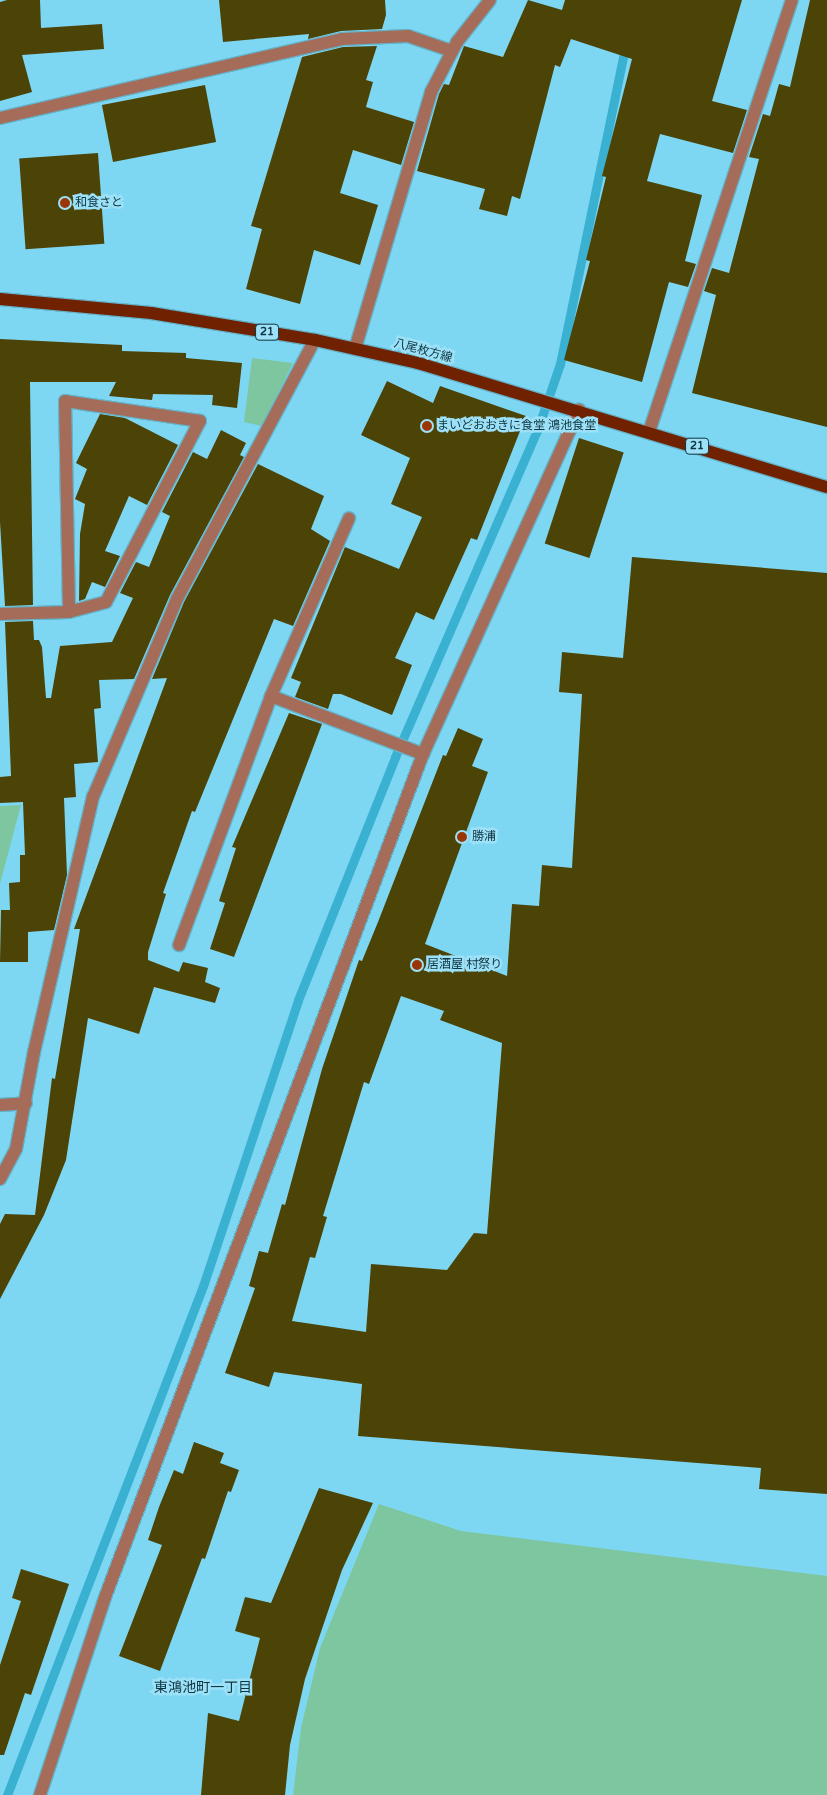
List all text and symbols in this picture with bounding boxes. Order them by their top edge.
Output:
place label: 和食さと [75,196,123,210]
marker: 和食さと [59,197,71,209]
road number: 21 [254,324,280,341]
street label: 八尾枚方線 [392,336,454,366]
place label: まいどおおきに食堂 鴻池食堂 [437,419,596,433]
marker: まいどおおきに食堂 鴻池食堂 [421,420,433,432]
road number: 21 [684,438,710,454]
place label: 勝浦 [472,830,496,844]
marker: 勝浦 [456,831,468,843]
place label: 居酒屋 村祭り [427,958,502,972]
marker: 居酒屋 村祭り [411,959,423,971]
district label: 東鴻池町一丁目 [154,1680,252,1696]

